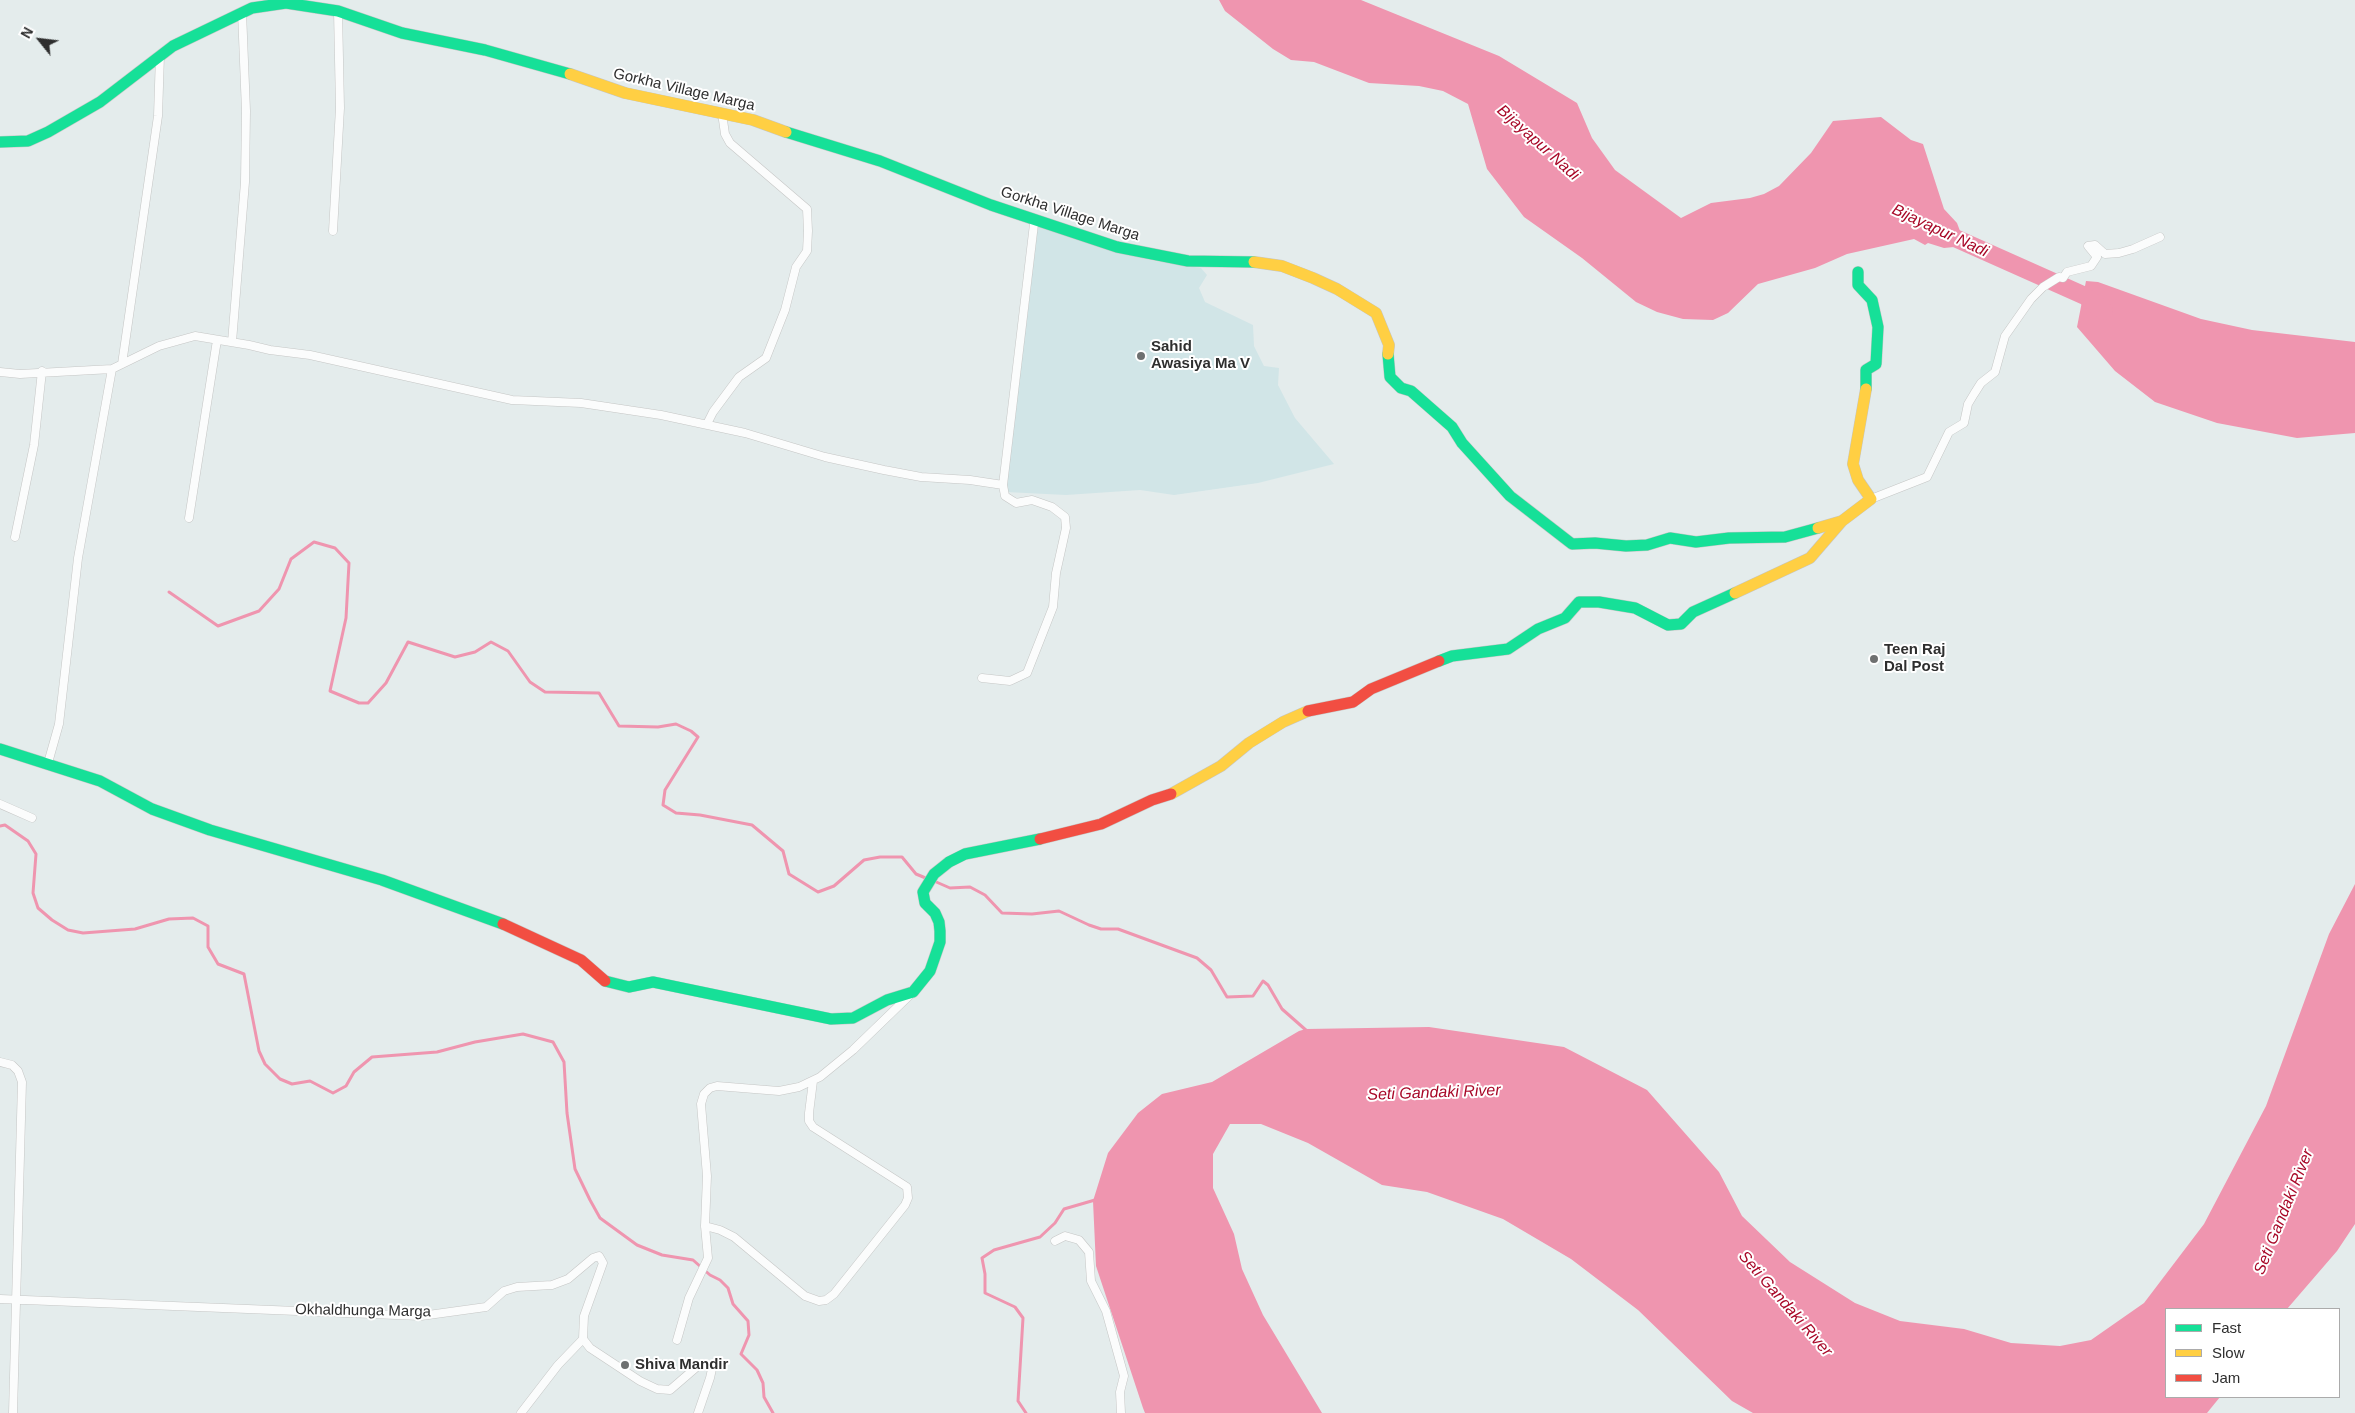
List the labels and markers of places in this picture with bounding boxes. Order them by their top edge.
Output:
place label: Sahid Awasiya Ma V [1151,338,1250,373]
marker: Sahid Awasiya Ma V [1135,350,1147,362]
place label: Teen Raj Dal Post [1884,641,1945,676]
marker: Teen Raj Dal Post [1868,653,1880,665]
place label: Shiva Mandir [635,1356,728,1374]
marker: Shiva Mandir [619,1359,631,1371]

